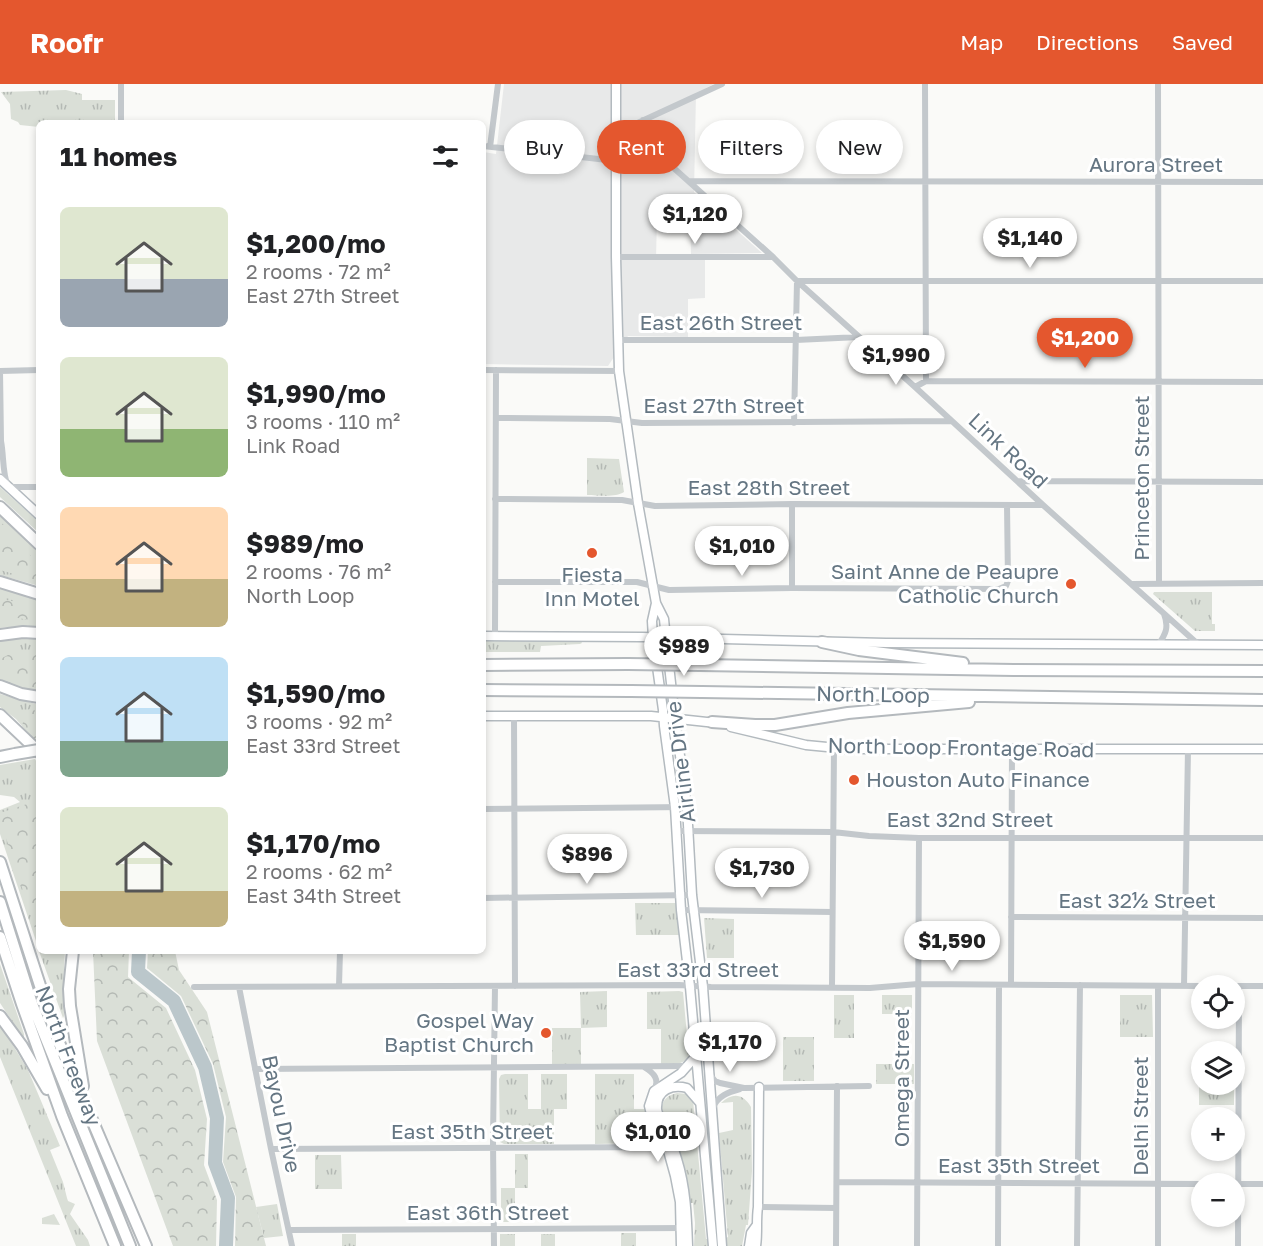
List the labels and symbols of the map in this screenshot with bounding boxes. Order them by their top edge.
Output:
street label: Aurora Street [1089,151,1223,177]
pin: $1,120 [646,194,744,245]
pin: $1,140 [981,218,1079,269]
street label: East 26th Street [640,309,802,335]
pin: $1,200 [1036,318,1134,369]
pin: $1,990 [847,335,945,386]
street label: East 27th Street [643,392,805,418]
street label: Princeton Street [1128,395,1154,561]
street label: Link Road [964,407,1054,494]
street label: East 28th Street [688,474,850,500]
pin: $1,010 [693,526,791,577]
marker: Fiesta Inn Motel [585,546,599,560]
place label: Saint Anne de Peaupre Catholic Church [831,558,1059,608]
place label: Fiesta Inn Motel [544,561,640,611]
marker: Saint Anne de Peaupre Catholic Church [1064,577,1078,591]
pin: $989 [648,626,720,677]
street label: North Loop [816,680,930,708]
street label: Airline Drive [660,700,700,825]
street label: North Loop Frontage Road [827,732,1095,762]
place label: Houston Auto Finance [866,766,1090,792]
marker: Houston Auto Finance [847,773,861,787]
street label: East 32nd Street [887,806,1053,832]
pin: $896 [551,834,623,885]
pin: $1,730 [713,848,811,899]
street label: East 32½ Street [1058,887,1216,913]
pin: $1,590 [903,921,1001,972]
street label: East 33rd Street [617,956,779,982]
street label: North Freeway [30,982,108,1130]
place label: Gospel Way Baptist Church [384,1007,534,1057]
street label: Omega Street [888,1009,914,1147]
pin: $1,170 [681,1022,779,1073]
marker: Gospel Way Baptist Church [539,1026,553,1040]
street label: Bayou Drive [257,1053,307,1175]
street label: Delhi Street [1127,1056,1153,1176]
pin: $1,010 [609,1112,707,1163]
street label: East 35th Street [391,1118,553,1144]
street label: East 35th Street [938,1152,1100,1178]
street label: East 36th Street [407,1199,569,1225]

